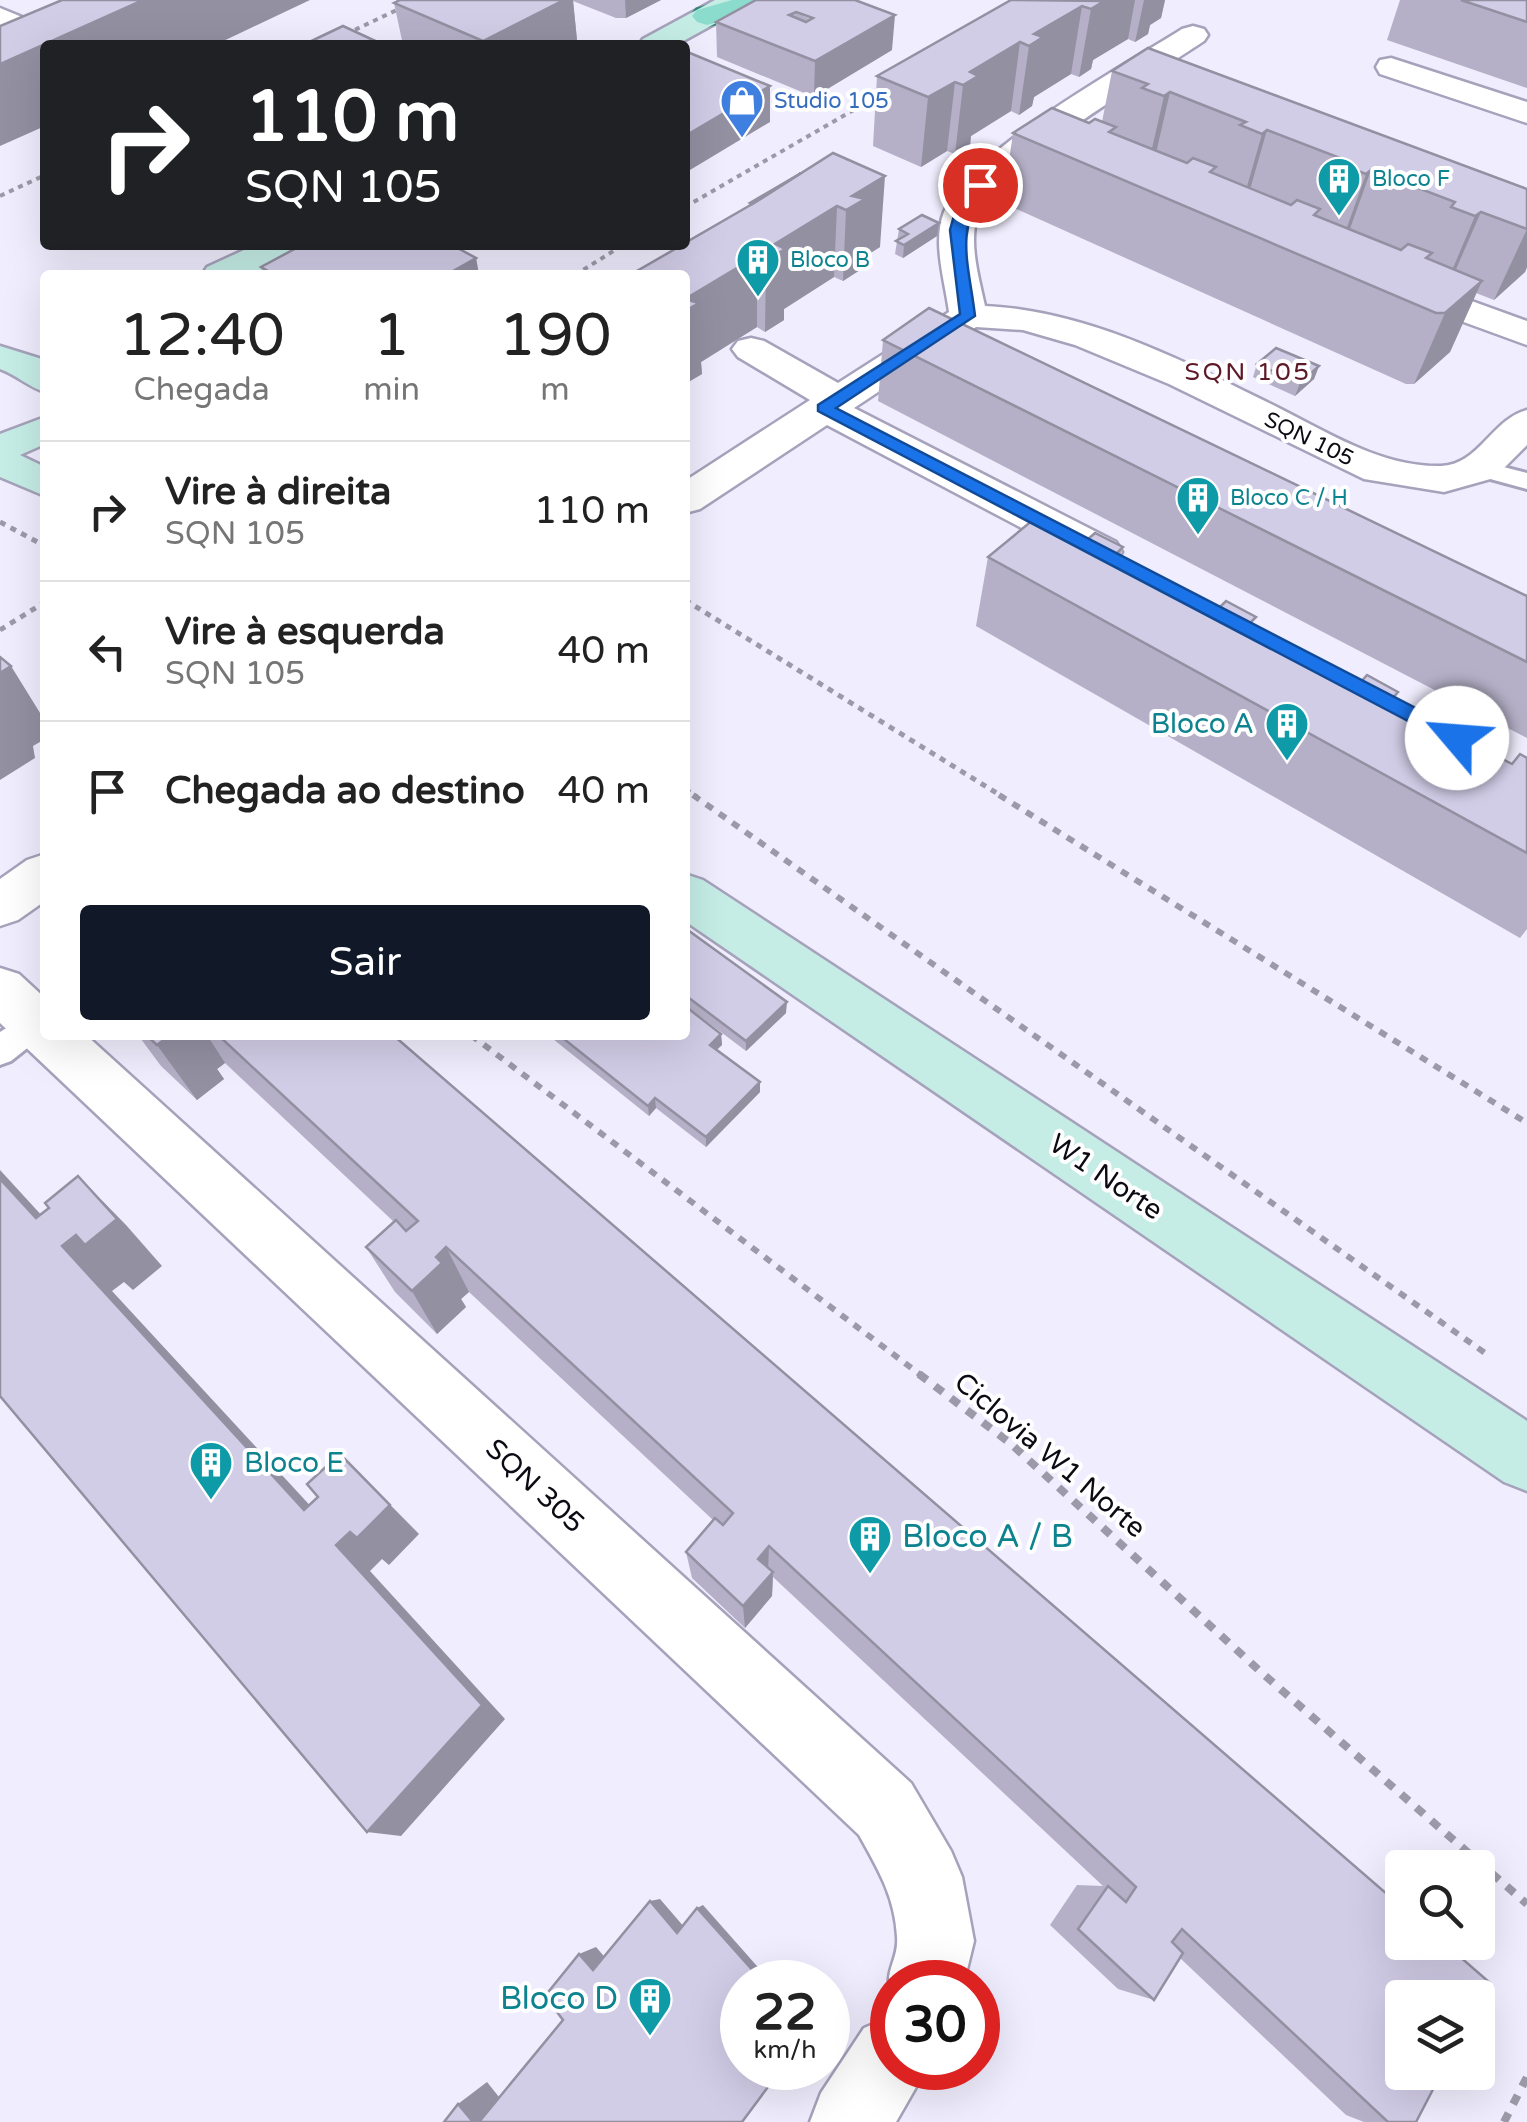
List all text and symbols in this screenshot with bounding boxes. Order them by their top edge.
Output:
text: 110 m [245,76,459,160]
shop icon: Studio 105 [719,78,765,139]
icon: right [80,80,210,210]
place label: Studio 105 [774,88,889,114]
pin [938,143,1023,228]
building icon: Bloco F [1316,156,1362,217]
icon: arrive [953,158,1008,213]
text: SQN 105 [245,161,442,215]
place label: Bloco F [1372,166,1450,192]
building icon: Bloco B [735,237,781,298]
place label: Bloco B [790,247,870,273]
text: 12:40 [118,300,285,372]
text: 1 [373,300,410,372]
text: 190 [498,300,612,372]
district label: SQN 105 [1185,357,1311,387]
text: Chegada [134,371,270,409]
text: min [363,371,420,409]
text: m [540,371,570,409]
street label: SQN 105 [1260,406,1358,472]
text: Vire à direita [165,469,391,515]
building icon: Bloco C / H [1175,475,1221,536]
icon: right [80,484,135,539]
place label: Bloco C / H [1230,485,1348,511]
text: 110 m [534,488,650,534]
text: SQN 105 [165,515,305,553]
text: Vire à esquerda [165,609,445,655]
icon: left [80,624,135,679]
text: 40 m [558,628,650,674]
text: SQN 105 [165,655,305,693]
position arrow [1405,686,1509,790]
building icon: Bloco A [1264,701,1310,762]
place label: Bloco A [1151,707,1254,741]
icon: arrive [80,764,135,819]
text: Chegada ao destino [165,768,525,814]
text: 40 m [558,768,650,814]
button: Sair [80,905,650,1020]
street label: W1 Norte [1043,1127,1169,1227]
street label: Ciclovia W1 Norte [947,1365,1153,1545]
street label: SQN 305 [479,1432,591,1540]
building icon: Bloco E [188,1440,234,1501]
place label: Bloco E [244,1446,344,1480]
building icon: Bloco A / B [847,1514,893,1575]
place label: Bloco A / B [902,1518,1073,1556]
map controls [1385,1850,1495,2090]
button: search [1385,1850,1495,1960]
speed limit sign: 30 [870,1960,1000,2090]
building icon: Bloco D [627,1976,673,2037]
place label: Bloco D [500,1980,618,2018]
button: layers [1385,1980,1495,2090]
text: 22 [754,1983,816,2043]
text: km/h [754,2035,816,2065]

